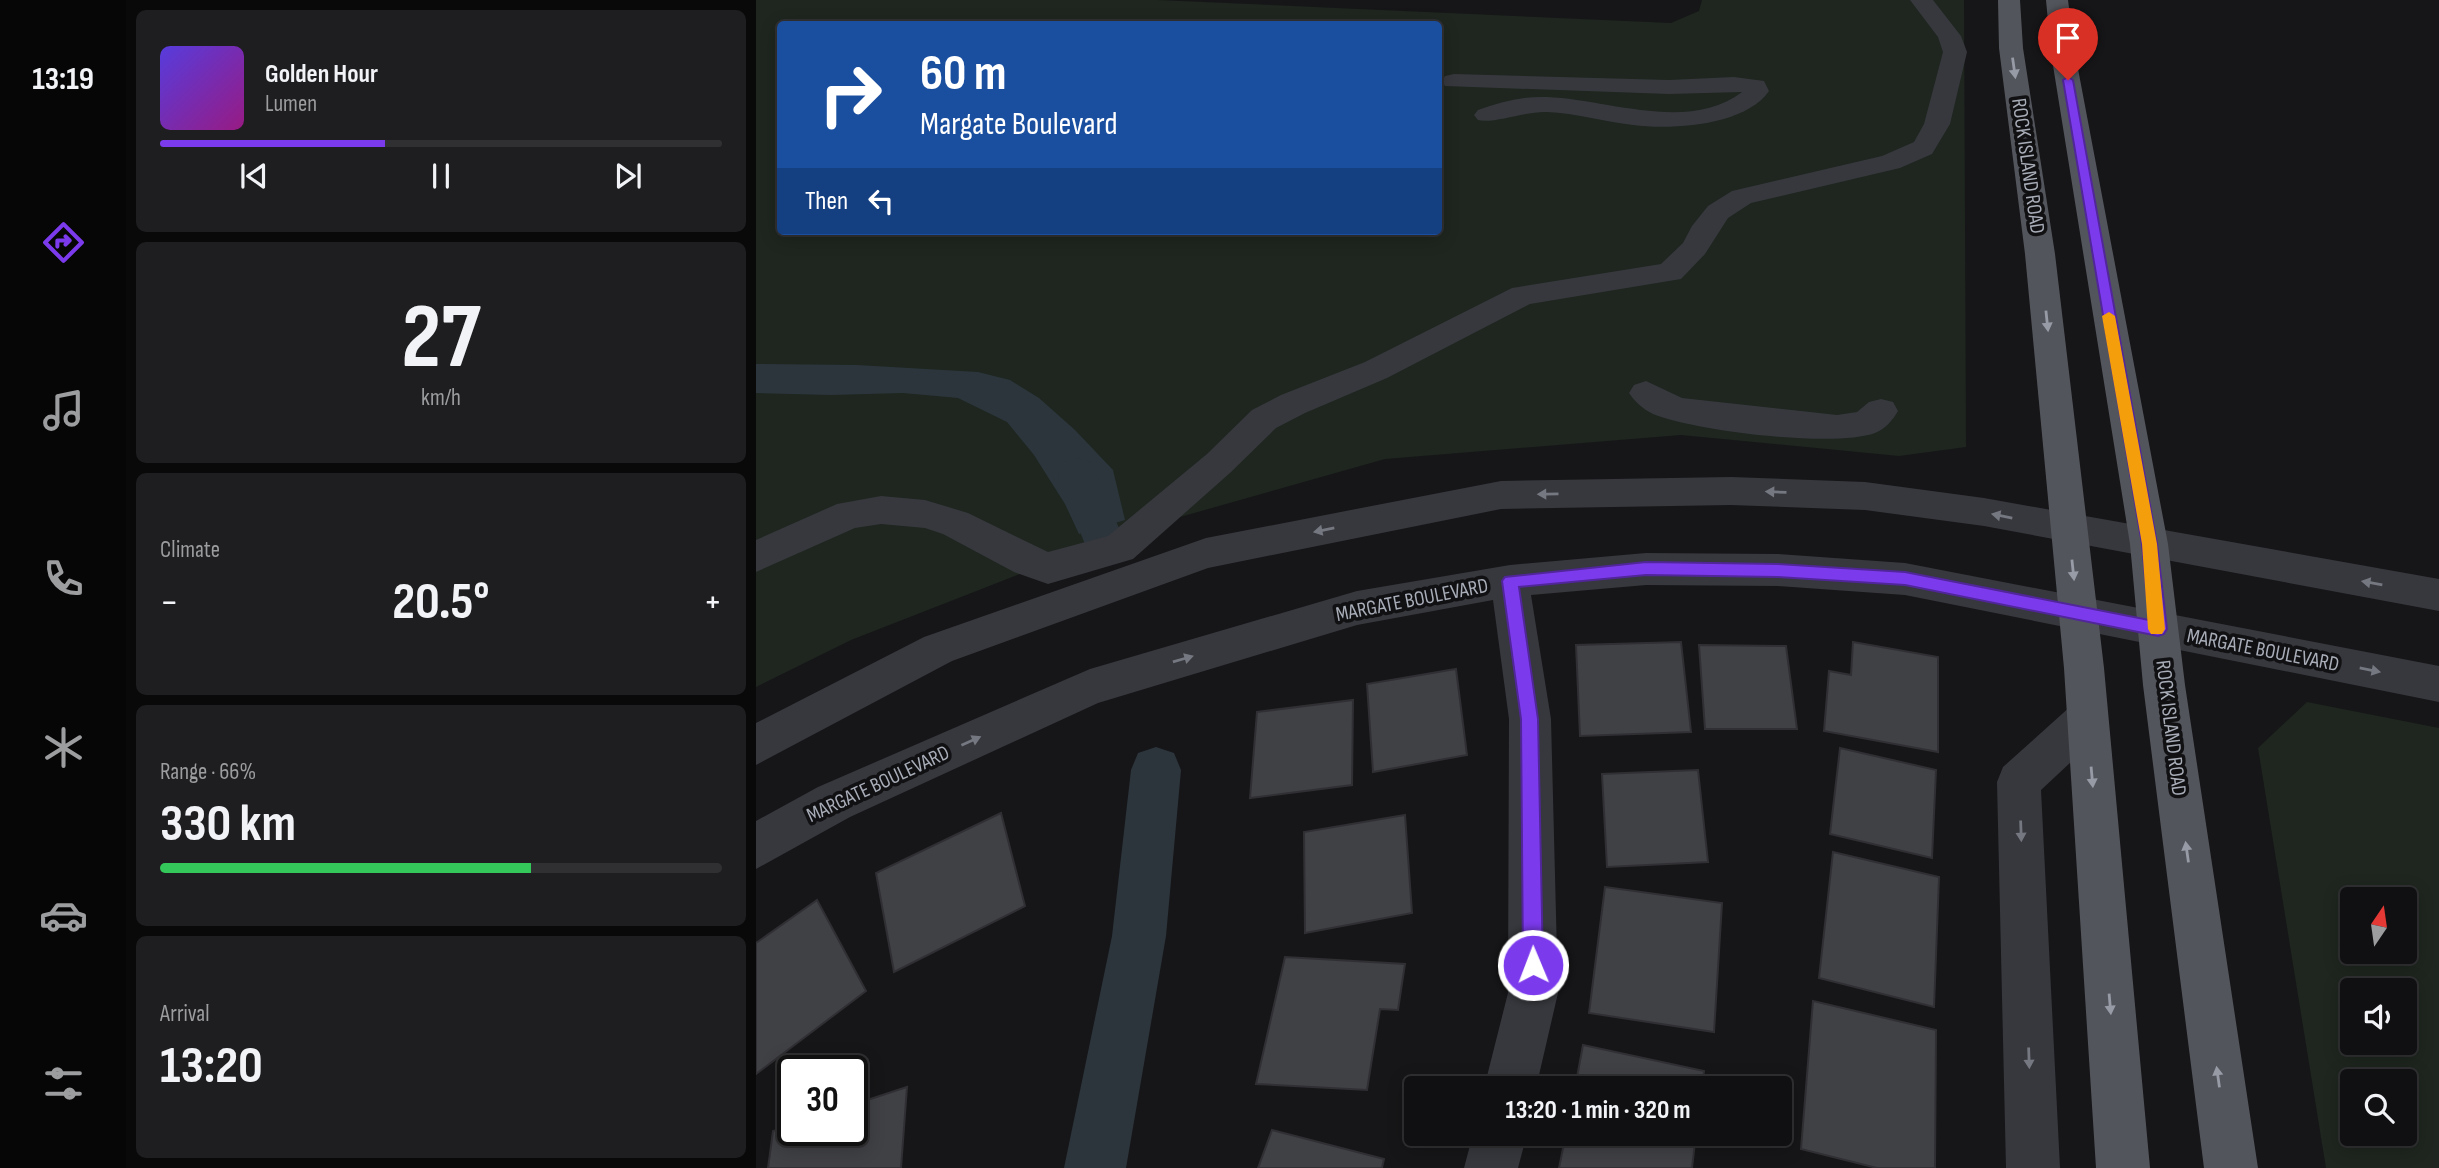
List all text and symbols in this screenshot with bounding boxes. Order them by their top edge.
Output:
pin [2038,8,2098,80]
icon: arrive [2049,19,2087,57]
text: 60 m [920,45,1007,104]
icon: right [805,49,896,140]
one-way arrow [2009,57,2020,79]
text: Golden Hour [265,59,378,90]
text: 13:19 [32,60,94,99]
text: Lumen [265,90,317,118]
street label: ROCK ISLAND ROAD [2006,97,2050,235]
text: Margate Boulevard [920,105,1118,144]
icon: previous [235,157,273,195]
icon: pause [422,157,460,195]
icon: next [609,157,647,195]
icon: left [862,182,900,220]
text: Then [805,186,848,217]
icon: directions [39,218,88,267]
text: 27 [401,284,481,393]
one-way arrow [2041,311,2052,333]
text: km/h [421,384,461,412]
icon: music [39,386,88,435]
one-way arrow [1765,487,1787,498]
one-way arrow [1537,489,1559,500]
one-way arrow [1991,510,2013,521]
one-way arrow [1313,524,1335,535]
text: Climate [160,536,220,564]
icon: phone [39,554,88,603]
one-way arrow [2068,559,2079,581]
text: 20.5° [392,571,490,634]
street label: MARGATE BOULEVARD [1334,573,1490,627]
one-way arrow [2361,577,2383,588]
text: − [160,580,179,625]
text: + [703,580,722,625]
street label: MARGATE BOULEVARD [2185,623,2341,677]
one-way arrow [1173,654,1194,664]
street label: ROCK ISLAND ROAD [2150,659,2192,797]
one-way arrow [2359,665,2381,676]
icon: climate [39,723,88,772]
one-way arrow [961,735,981,746]
street label: MARGATE BOULEVARD [803,740,953,828]
text: Range · 66% [160,758,256,786]
one-way arrow [2087,766,2098,788]
text: 330 km [160,793,296,856]
one-way arrow [2015,820,2026,842]
one-way arrow [2181,841,2192,863]
north arrow [2340,887,2417,964]
map controls [2340,887,2417,1146]
icon: car [39,891,88,940]
position arrow [1496,928,1570,1002]
button: sound [2340,978,2417,1055]
one-way arrow [2105,993,2116,1015]
text: Arrival [160,1000,209,1028]
text: 13:20 [160,1035,263,1098]
one-way arrow [2023,1048,2035,1070]
speed limit sign: 30 [777,1055,868,1146]
icon: filters [39,1059,88,1108]
one-way arrow [2213,1066,2224,1088]
button: search [2340,1069,2417,1146]
text: 13:20 · 1 min · 320 m [1505,1095,1691,1126]

